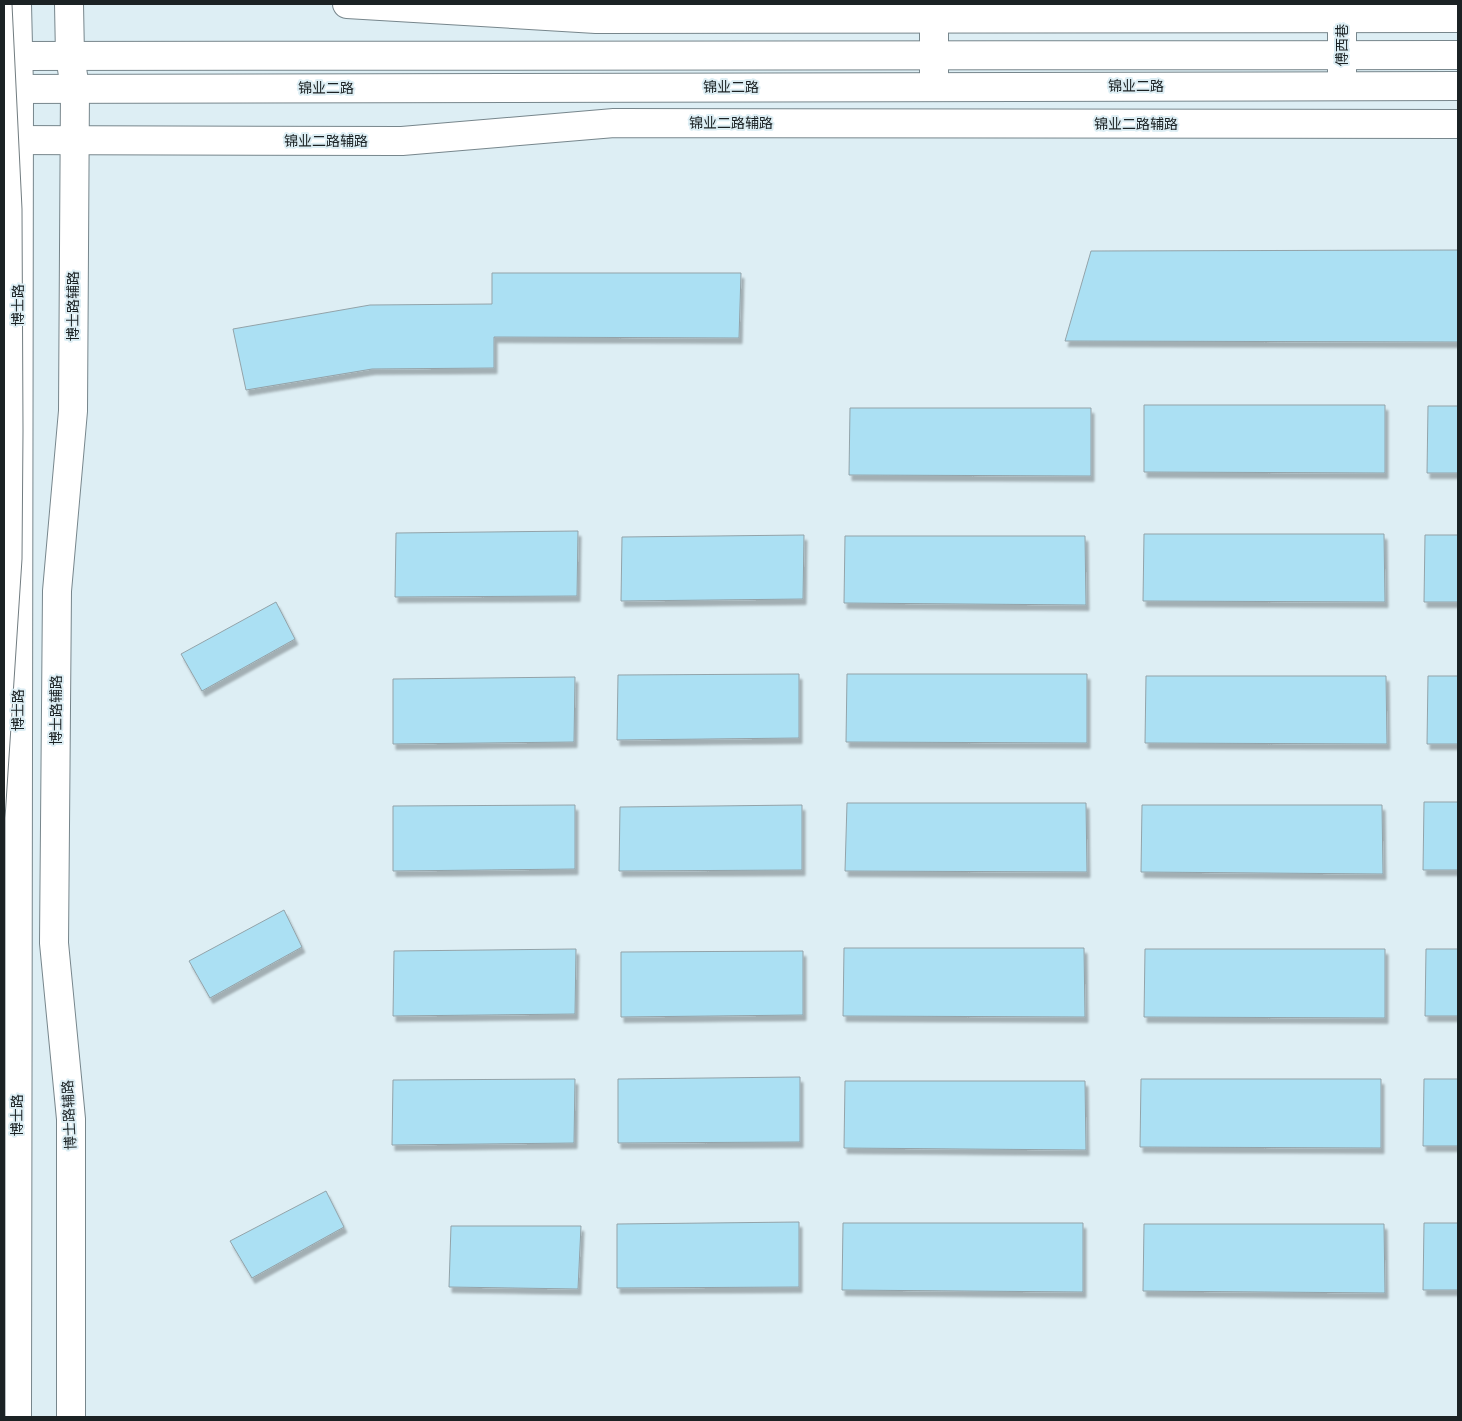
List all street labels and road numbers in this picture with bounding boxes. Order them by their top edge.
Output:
street label: 傅西巷 [1332,24,1351,66]
street label: 锦业二路 [1108,76,1164,95]
street label: 锦业二路 [703,77,759,96]
street label: 锦业二路 [298,78,354,97]
street label: 锦业二路辅路 [689,113,773,132]
street label: 锦业二路辅路 [1094,114,1178,133]
street label: 锦业二路辅路 [284,131,368,150]
street label: 博士路辅路 [63,271,82,341]
street label: 博士路 [8,284,27,326]
street label: 博士路辅路 [46,675,65,745]
street label: 博士路 [8,689,27,731]
street label: 博士路辅路 [57,1080,80,1150]
street label: 博士路 [7,1094,26,1136]

